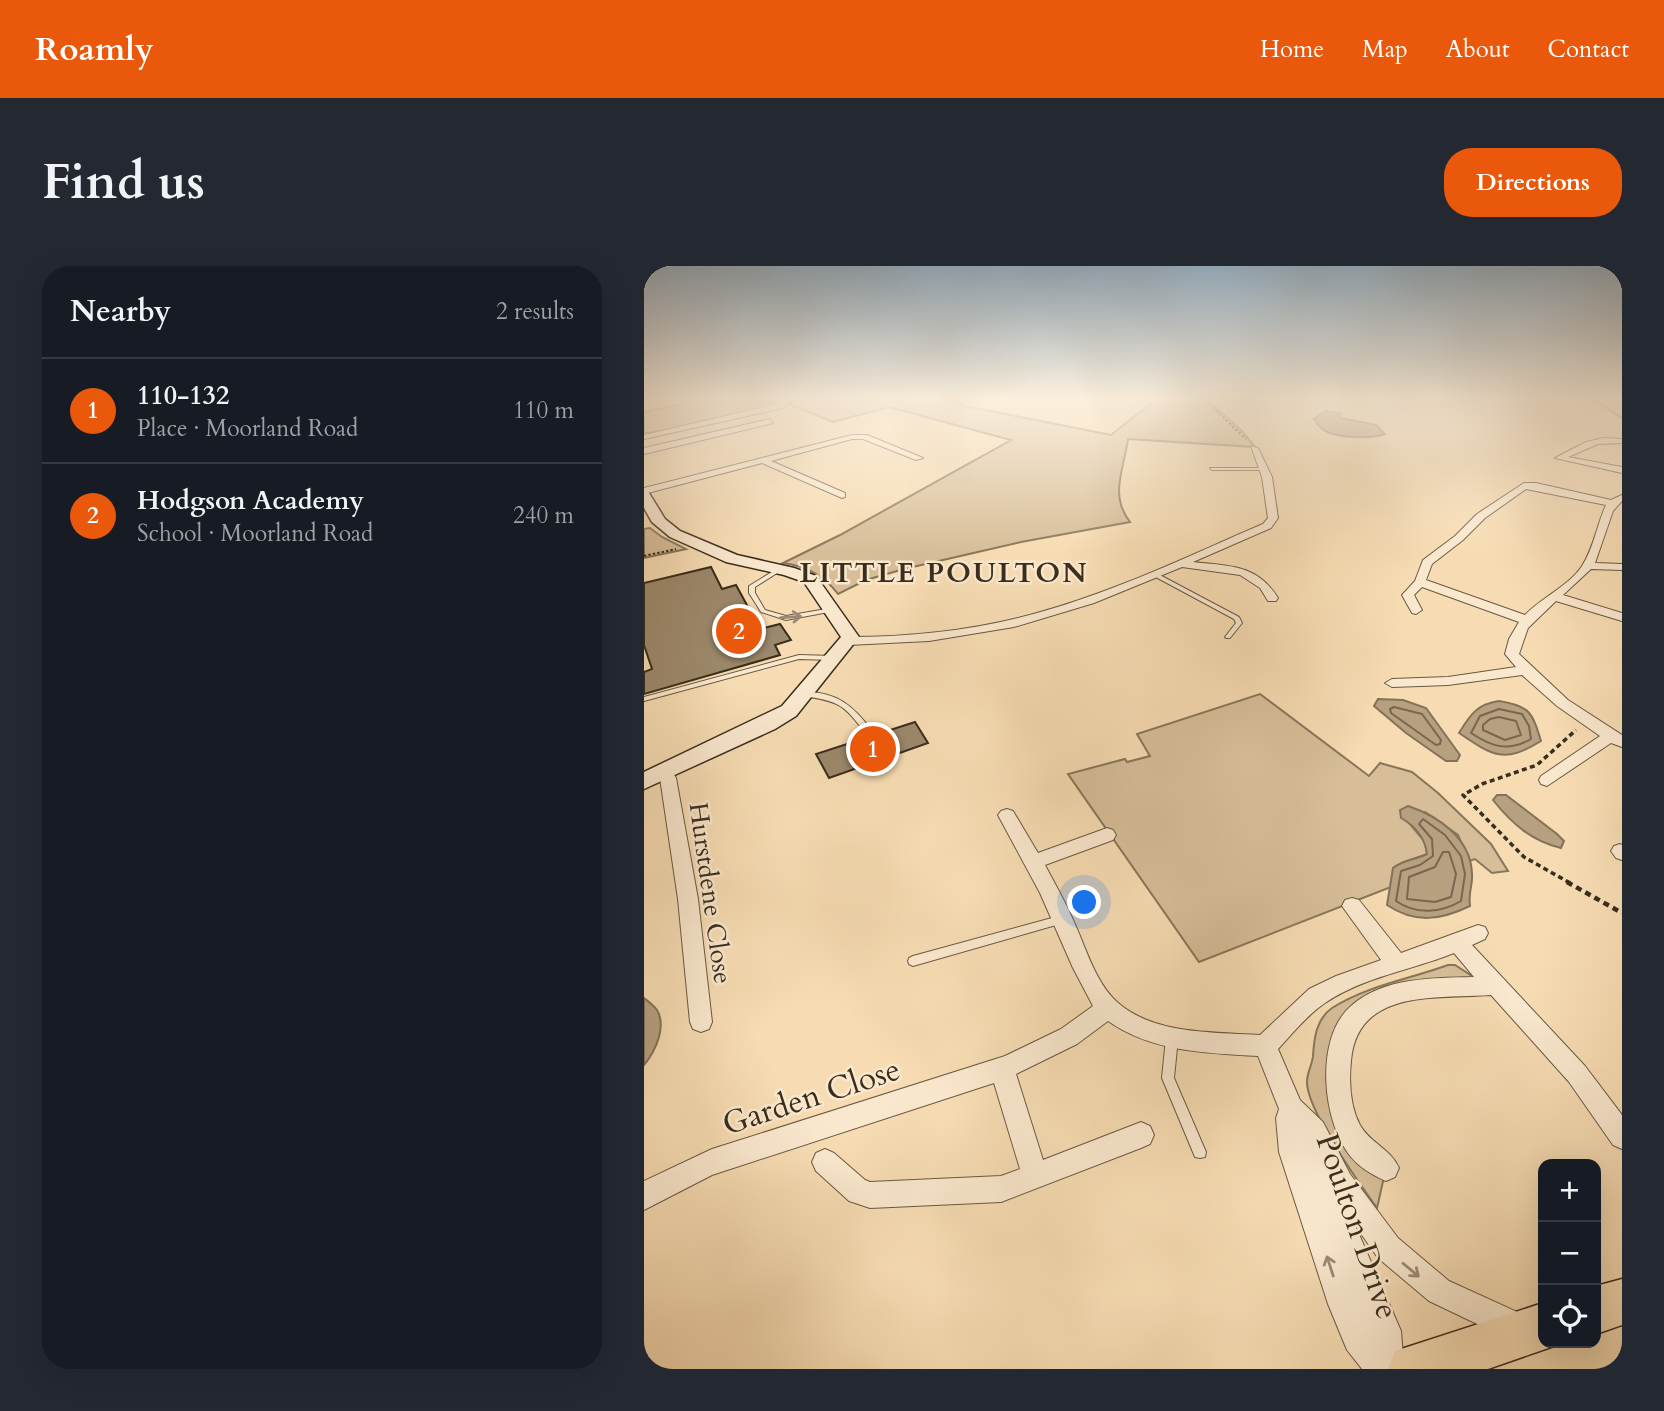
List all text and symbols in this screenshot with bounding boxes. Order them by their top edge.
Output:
text: Roamly [35,27,154,72]
text: Home [1260,33,1324,66]
text: Map [1362,33,1408,66]
text: About [1446,33,1510,66]
text: Contact [1548,33,1629,66]
button: Directions [1444,148,1622,217]
text: Find us [42,149,205,216]
text: Nearby [70,291,171,332]
text: 2 results [496,296,574,327]
text: 110-132 [137,378,229,413]
text: 1 [87,395,99,426]
text: 110 m [513,395,574,426]
text: Place · Moorland Road [137,413,358,444]
text: Hodgson Academy [137,483,364,518]
text: 2 [87,500,99,531]
text: 240 m [513,500,574,531]
text: School · Moorland Road [137,518,373,549]
district label: LITTLE POULTON [799,554,1089,592]
pin: 2 [716,605,762,657]
one-way arrow [779,610,802,623]
pin: 1 [850,723,896,775]
street label: Hurstdene Close [680,800,741,986]
your location [1067,885,1101,919]
street label: Garden Close [717,1048,906,1146]
street label: Poulton Drive [1305,1128,1409,1325]
map controls [1538,1159,1601,1348]
button: + [1538,1159,1601,1222]
button: − [1538,1222,1601,1285]
one-way arrow [1323,1255,1336,1277]
one-way arrow [1402,1262,1420,1278]
button: locate [1538,1285,1601,1348]

